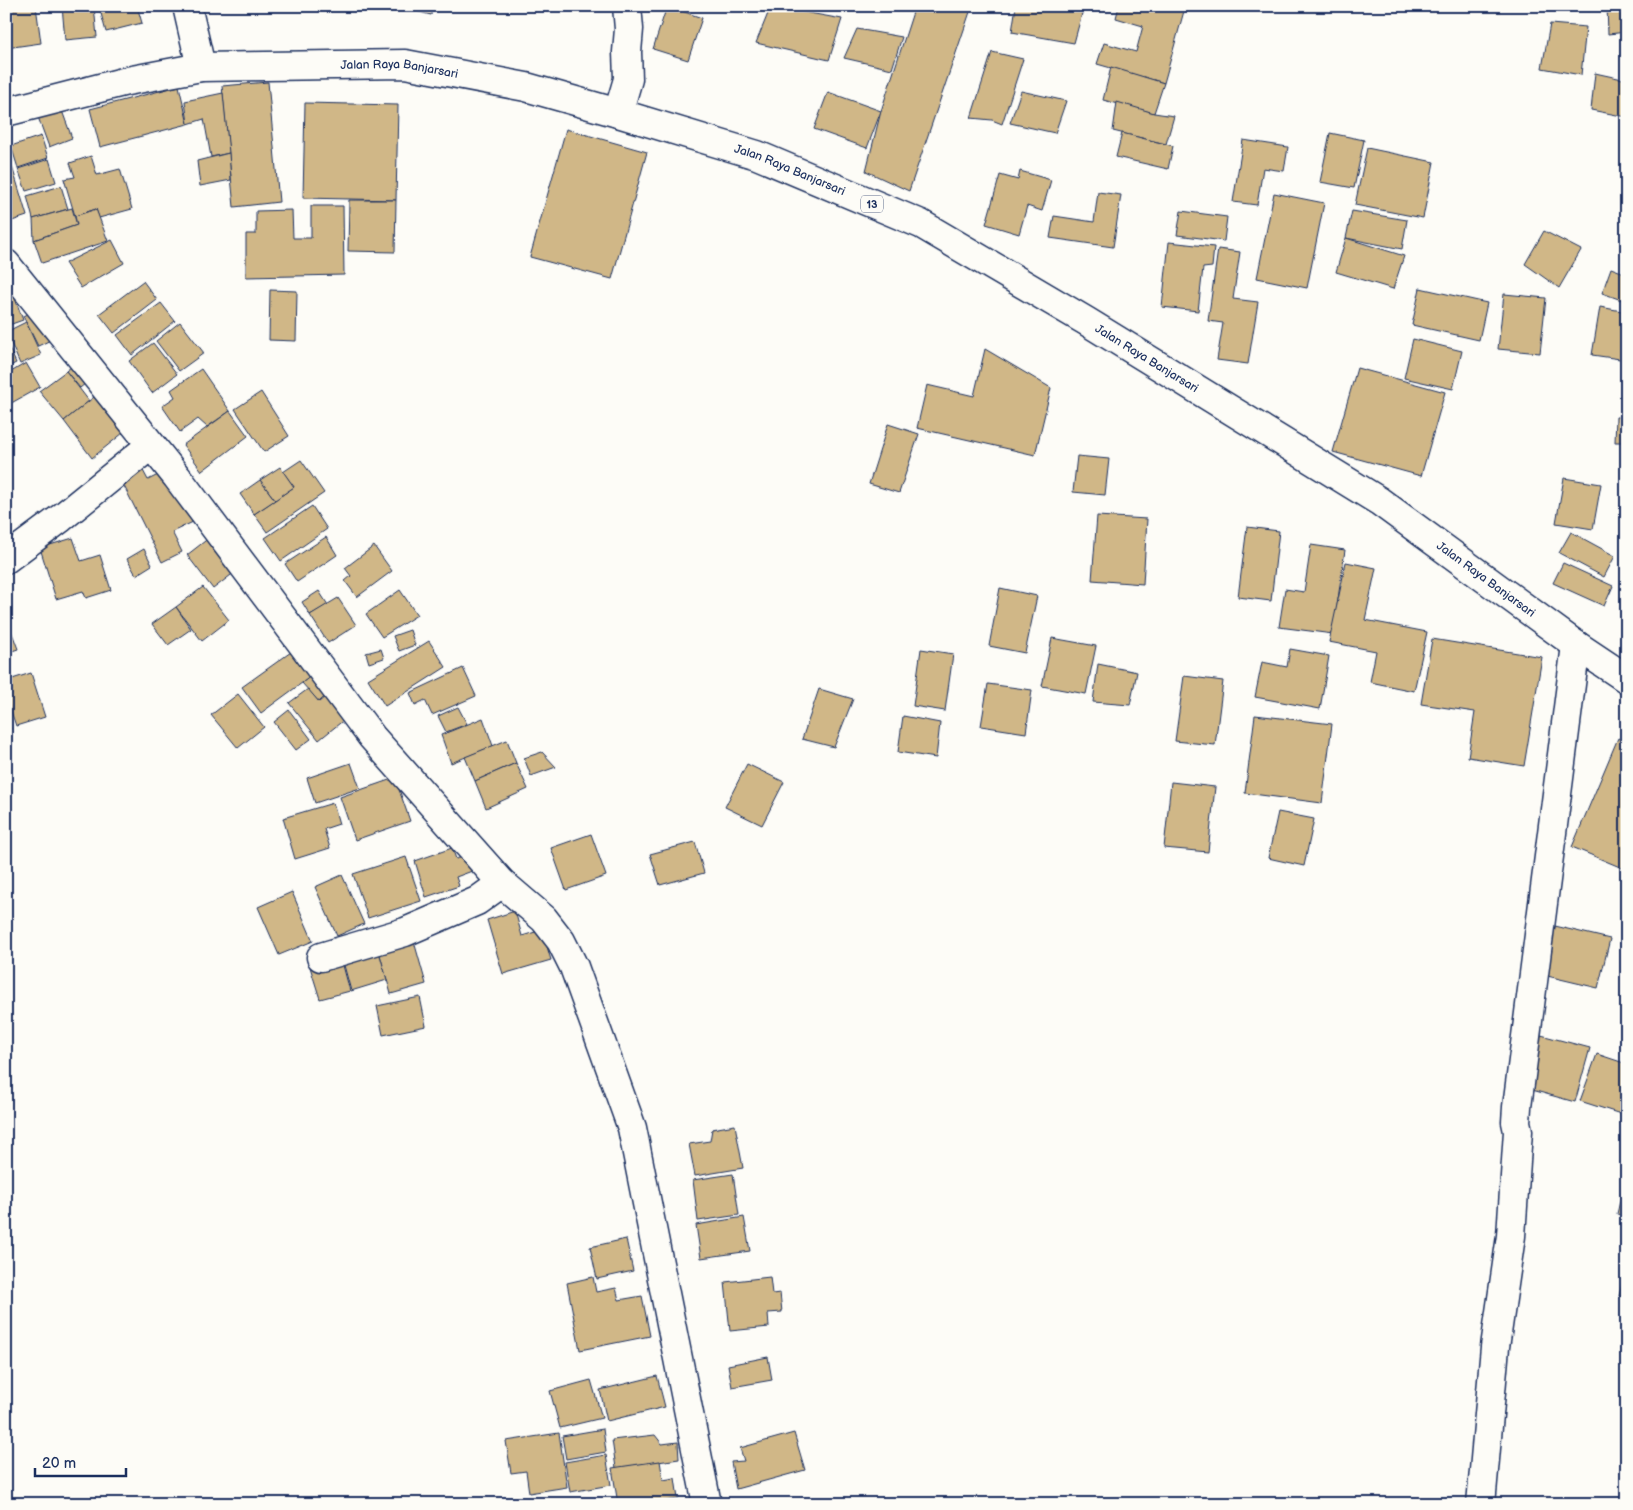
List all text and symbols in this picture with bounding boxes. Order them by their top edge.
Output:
street label: Jalan Raya Banjarsari [340,56,460,81]
street label: Jalan Raya Banjarsari [732,141,848,199]
road number: 13 [861,195,883,212]
street label: Jalan Raya Banjarsari [1092,321,1201,396]
street label: Jalan Raya Banjarsari [1434,538,1538,620]
scale bar [35,1445,126,1477]
text: 20 m [42,1454,76,1473]

